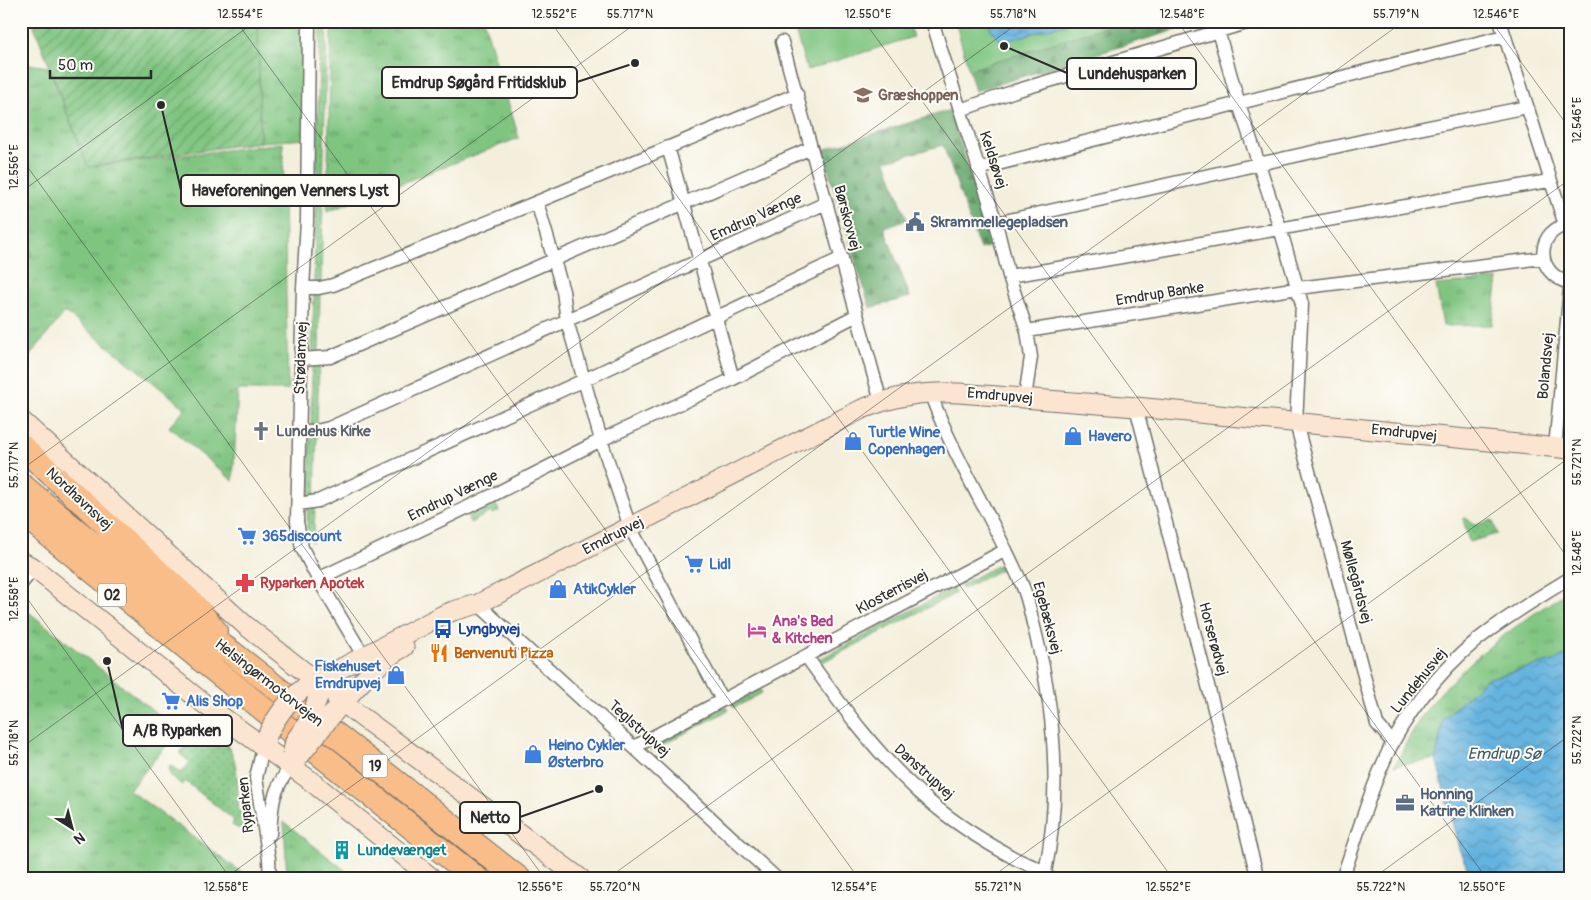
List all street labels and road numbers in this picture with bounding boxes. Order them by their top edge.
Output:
street label: Keldsøvej [975,129,1011,191]
street label: Børskovvej [829,183,865,253]
street label: Emdrup Vænge [707,188,805,246]
street label: Emdrup Banke [1115,278,1206,310]
street label: Strødamvej [290,321,312,395]
street label: Bolandsvej [1534,332,1558,400]
street label: Emdrupvej [966,384,1034,408]
street label: Emdrupvej [1370,420,1438,446]
street label: Nordhavnsvej [42,463,116,535]
street label: Emdrup Vænge [405,466,502,526]
street label: Emdrupvej [579,513,647,559]
street label: Møllegårdsvej [1336,538,1376,626]
street label: Klosterrisvej [853,565,931,619]
street label: Egebæksvej [1028,580,1066,656]
road number: O2 [98,584,126,606]
street label: Horserødvej [1194,600,1232,678]
street label: Helsingørmotorvejen [211,635,327,731]
street label: Lundehusvej [1387,645,1451,717]
street label: Teglstrupvej [604,696,674,762]
street label: Danstrupvej [890,740,958,804]
road number: 19 [362,754,388,778]
street label: Ryparken [234,776,258,834]

